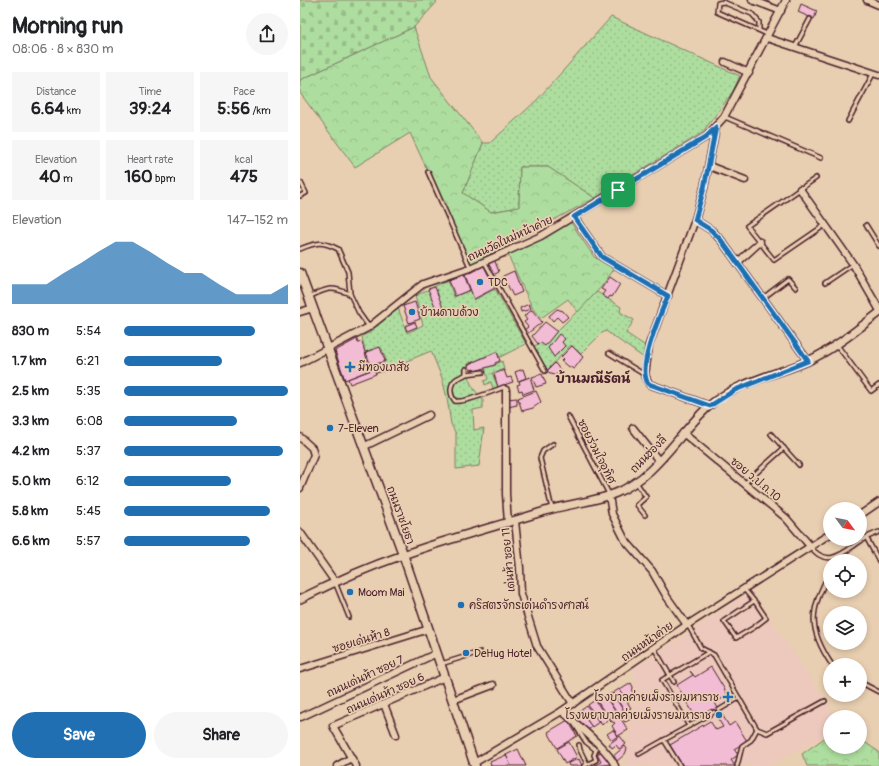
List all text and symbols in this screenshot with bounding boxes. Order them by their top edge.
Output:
text: Morning run [12,12,123,40]
button: share [246,13,288,55]
text: 08:06 · 8 × 830 m [12,41,114,57]
text: Distance [36,85,76,98]
text: Time [139,85,162,98]
text: Pace [233,85,255,98]
text: 6.64 [31,98,64,119]
text: 39:24 [129,98,171,119]
text: 5:56 [217,98,250,119]
text: km [64,104,81,117]
text: /km [250,104,271,117]
text: Elevation [35,153,77,166]
text: Heart rate [127,153,173,166]
text: kcal [235,153,253,166]
text: 40 [39,166,61,187]
text: 160 [125,166,153,187]
text: 475 [230,166,258,187]
text: m [61,172,73,185]
text: bpm [153,172,175,185]
pin [601,173,635,207]
icon: arrive [607,179,629,201]
street label: ถนนวัดใหม่หน้าค่าย [465,211,555,264]
text: Elevation [12,212,62,228]
text: 147–152 m [227,212,288,228]
place label: TDC [488,276,508,289]
marker: TDC [475,277,485,287]
place label: บ้านดาบด้วง [420,305,479,319]
marker: บ้านดาบด้วง [407,307,417,317]
text: 830 m [12,323,49,339]
text: 5:54 [76,323,101,339]
text: 1.7 km [12,353,47,369]
text: 6:21 [76,353,99,369]
place label: มีทองเภสัช [358,360,410,374]
marker: มีทองเภสัช [345,362,355,372]
district label: บ้านมณีรัตน์ [556,370,631,387]
text: 2.5 km [12,383,49,399]
text: 5:35 [76,383,101,399]
text: 3.3 km [12,413,49,429]
text: 6:08 [76,413,102,429]
street label: ซอยร่วมใจอุทิศ [573,416,621,487]
place label: 7-Eleven [338,422,379,435]
marker: 7-Eleven [325,423,335,433]
street label: ถนนฮ่องลี [626,432,669,476]
text: 4.2 km [12,443,49,459]
text: 5:37 [76,443,101,459]
street label: ซอย ว.ป.ถ.10 [728,454,784,504]
text: 5.0 km [12,473,51,489]
text: 6:12 [76,473,99,489]
street label: ถนนราชโยธา [384,484,419,546]
north arrow [823,502,867,546]
map controls [823,502,867,754]
text: 5.8 km [12,503,48,519]
text: 5:45 [76,503,101,519]
street label: เด่นห้า ซอย 11 [497,527,518,593]
text: 6.6 km [12,533,50,549]
text: 5:57 [76,533,100,549]
button: locate [823,554,867,598]
place label: Moom Mai [358,586,405,599]
marker: Moom Mai [345,587,355,597]
place label: คริสตรจักรเด่นดำรงศาสน์ [469,597,590,612]
marker: คริสตรจักรเด่นดำรงศาสน์ [456,600,466,610]
button: layers [823,606,867,650]
street label: ถนนหน้าค่าย [618,617,676,664]
street label: ซอยเด่นห้า 8 [330,624,392,655]
place label: DeHug Hotel [474,647,532,660]
marker: DeHug Hotel [461,648,471,658]
street label: ถนนเด่นห้า ซอย 7 [324,651,406,700]
button: + [823,658,867,702]
street label: ถนนเด่นห้า ซอย 6 [343,669,426,717]
place label: โรงบาลค่ายเม็งรายมหาราช [594,689,720,704]
marker: โรงบาลค่ายเม็งรายมหาราช [722,691,734,703]
place label: โรงพยาบาลค่ายเม็งรายมหาราช [565,707,712,722]
marker: โรงพยาบาลค่ายเม็งรายมหาราช [714,710,724,720]
button: − [823,710,867,754]
button: Save [12,712,146,758]
button: Share [154,712,288,758]

